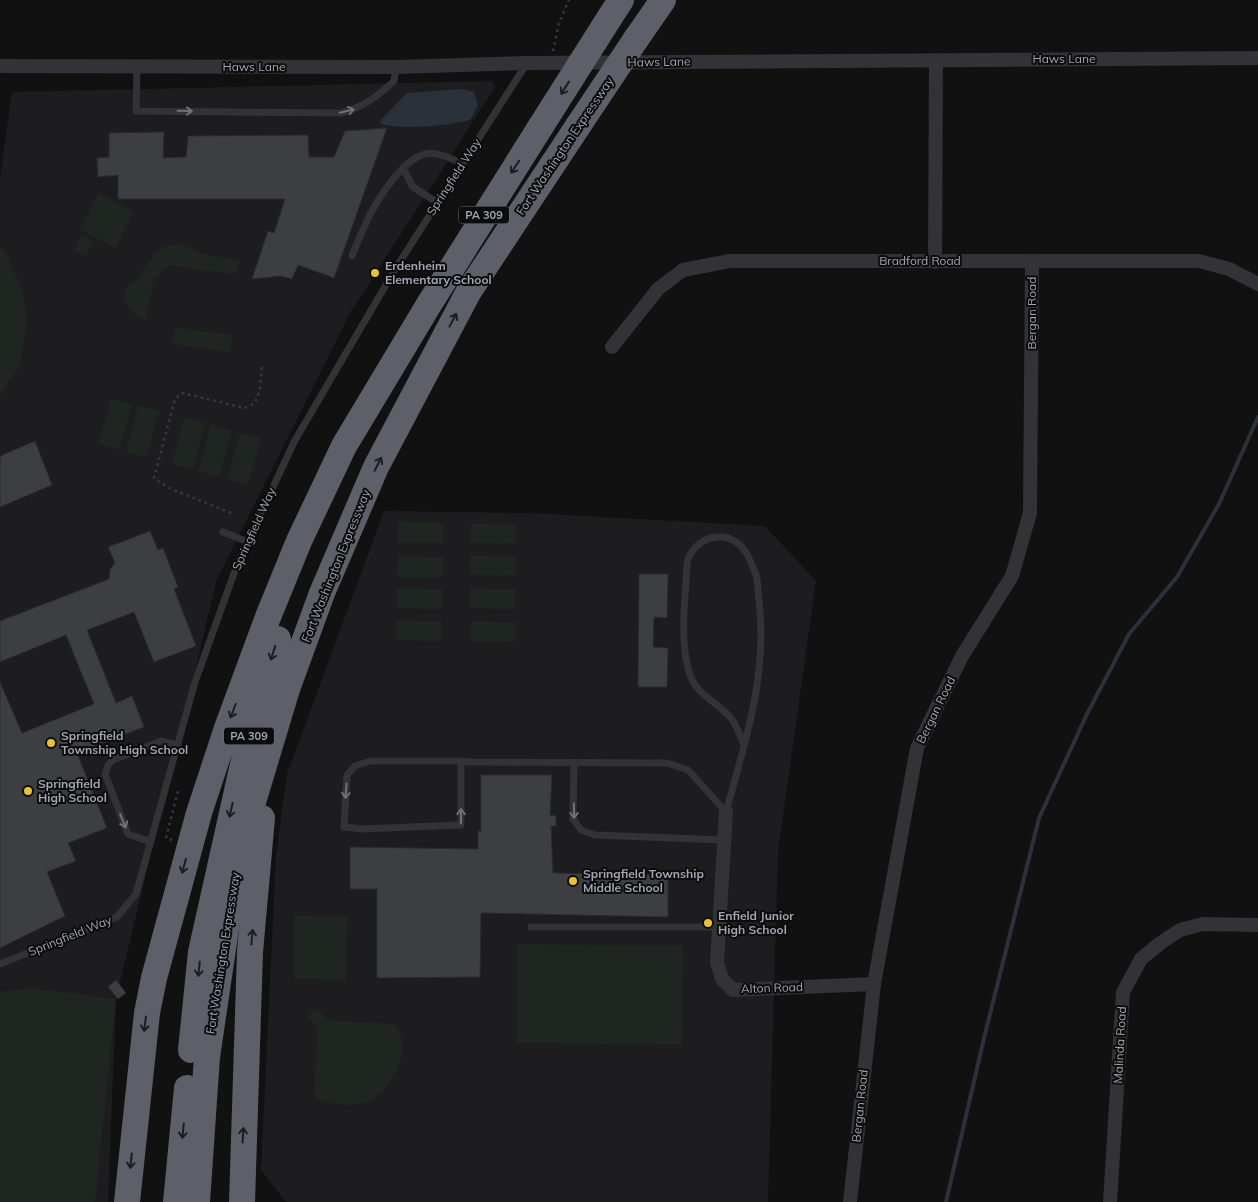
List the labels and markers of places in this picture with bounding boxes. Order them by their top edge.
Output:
place label: Erdenheim Elementary School [385,258,492,287]
marker: Erdenheim Elementary School [369,267,381,279]
place label: Springfield Township High School [61,728,188,757]
marker: Springfield Township High School [45,737,57,749]
place label: Springfield High School [38,776,107,805]
marker: Springfield High School [22,785,34,797]
place label: Springfield Township Middle School [583,866,704,895]
marker: Springfield Township Middle School [567,875,579,887]
place label: Enfield Junior High School [718,908,794,937]
marker: Enfield Junior High School [702,917,714,929]

